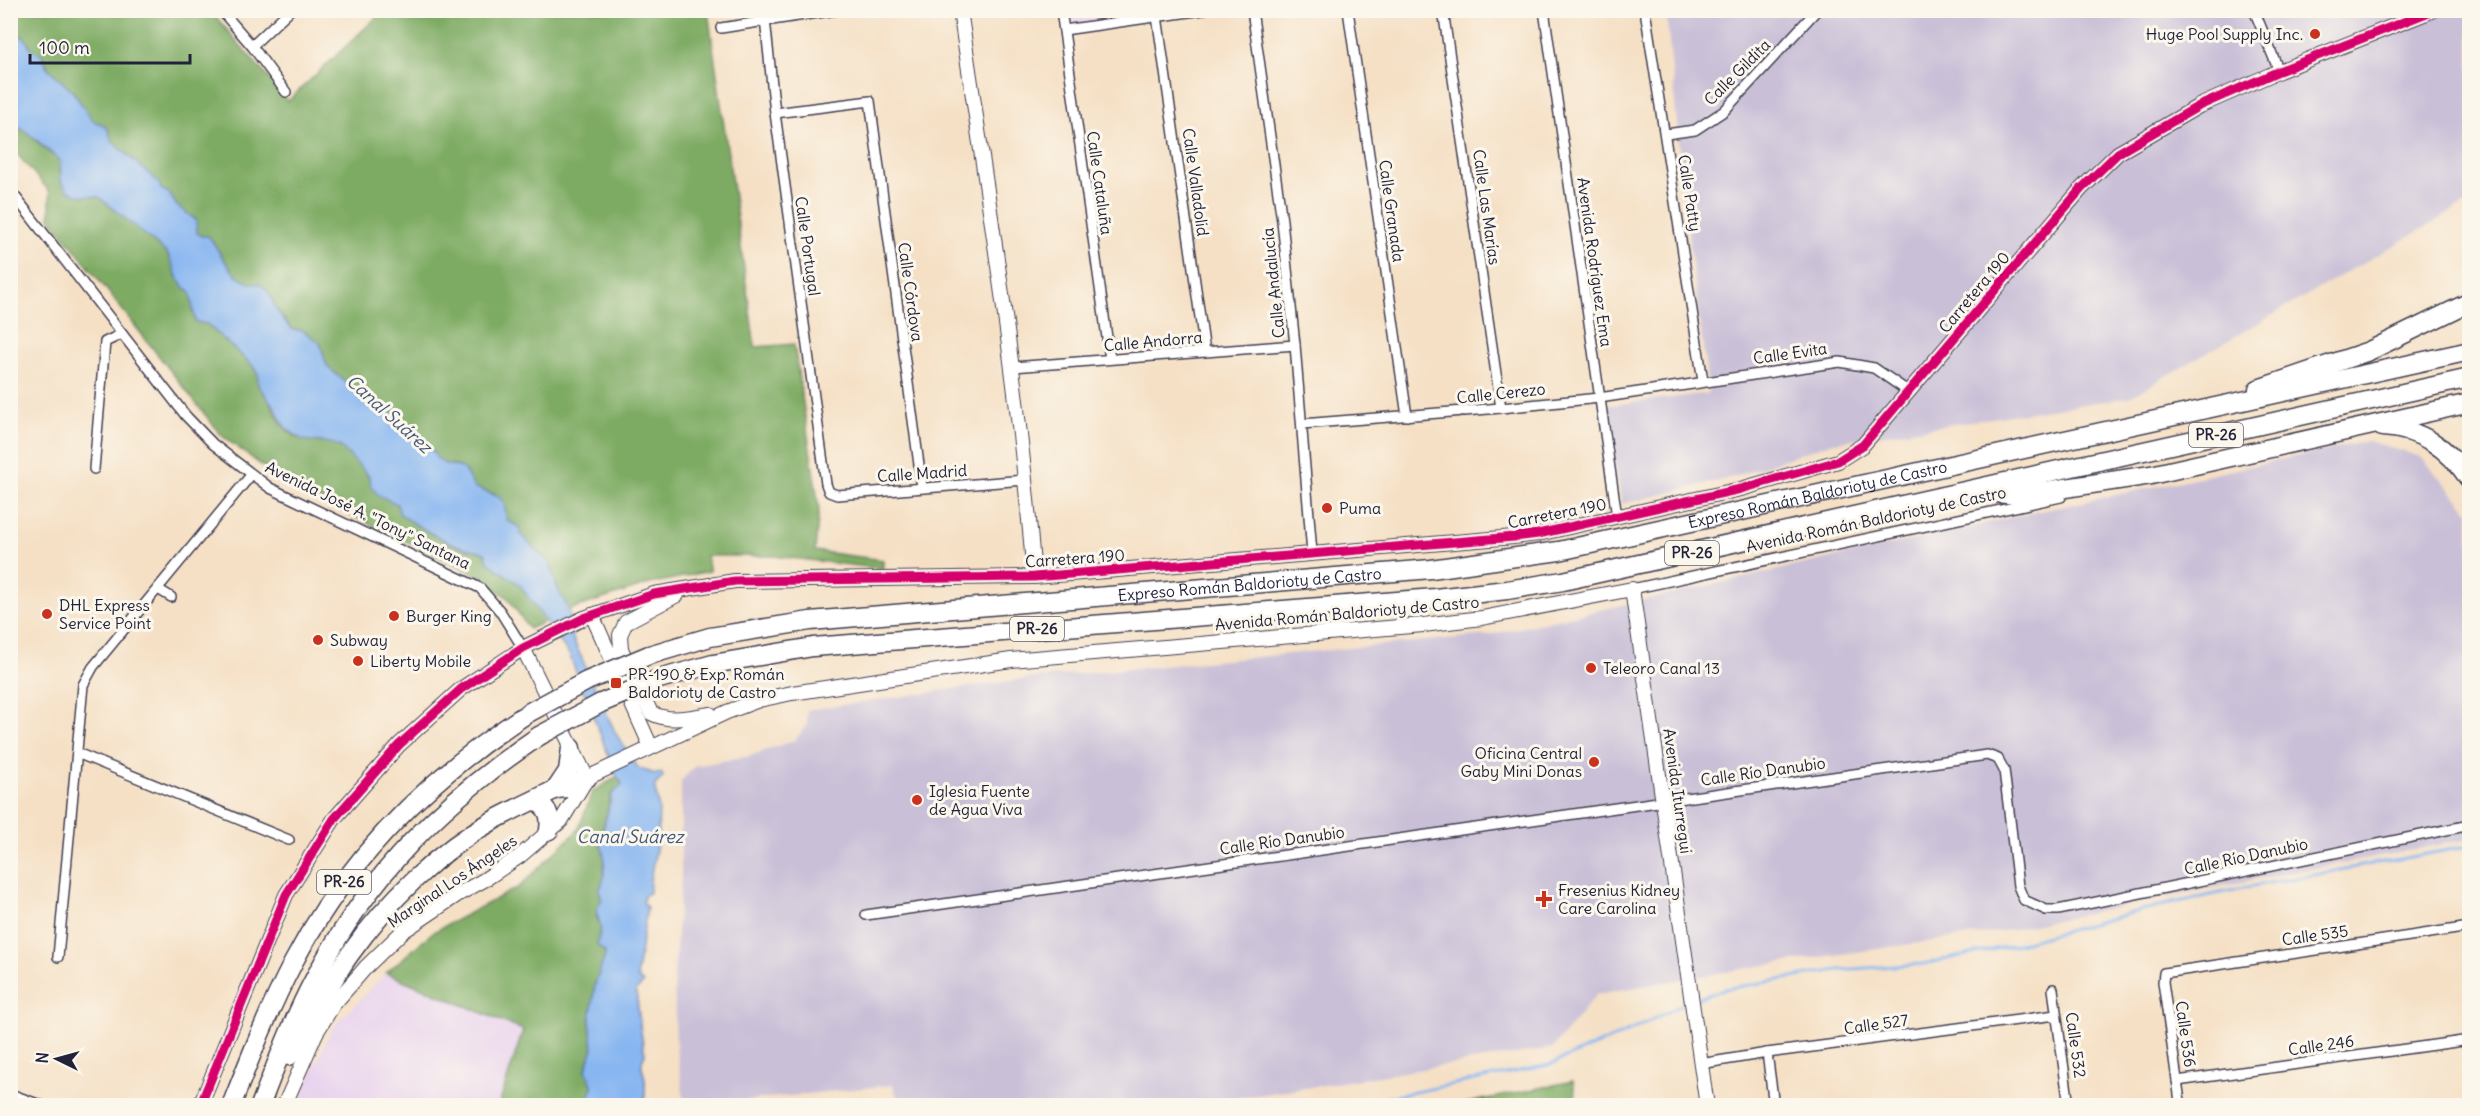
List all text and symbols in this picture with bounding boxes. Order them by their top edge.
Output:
place label: Huge Pool Supply Inc. [2146,24,2303,44]
scale bar [30,27,190,65]
marker: Huge Pool Supply Inc. [2308,27,2322,41]
street label: Calle Gildita [1700,35,1774,109]
text: 100 m [39,36,90,59]
street label: Calle Valladolid [1179,127,1213,237]
street label: Calle Cataluña [1083,130,1117,236]
street label: Calle Las Marías [1469,148,1505,266]
street label: Calle Patty [1674,153,1706,233]
street label: Calle Granada [1375,159,1409,263]
street label: Avenida Rodríguez Ema [1573,176,1617,348]
street label: Calle Portugal [791,195,825,297]
street label: Calle Andalucía [1257,227,1289,339]
street label: Calle Córdova [894,241,928,343]
street label: Carretera 190 [1934,247,2014,337]
street label: Calle Andorra [1103,327,1203,355]
street label: Calle Evita [1752,338,1828,368]
water label: Canal Suárez [342,369,438,460]
street label: Calle Cerezo [1456,378,1546,408]
road number: PR-26 [2189,423,2243,447]
street label: Expreso Román Baldorioty de Castro [1686,456,1949,532]
street label: Avenida José A. "Tony" Santana [262,457,474,573]
street label: Calle Madrid [876,460,968,486]
street label: Avenida Román Baldorioty de Castro [1744,482,2008,556]
street label: Carretera 190 [1506,494,1608,532]
place label: Puma [1339,498,1381,518]
marker: Puma [1320,501,1334,515]
road number: PR-26 [1665,541,1719,565]
street label: Carretera 190 [1024,545,1126,571]
street label: Expreso Román Baldorioty de Castro [1117,563,1382,605]
street label: Avenida Román Baldorioty de Castro [1214,591,1480,635]
place label: DHL Express Service Point [59,595,152,633]
place label: Burger King [406,606,492,626]
marker: DHL Express Service Point [40,607,54,621]
marker: Burger King [387,609,401,623]
road number: PR-26 [1010,617,1064,641]
place label: Subway [330,630,388,650]
marker: Subway [311,633,325,647]
place label: Liberty Mobile [370,651,471,671]
marker: Liberty Mobile [351,654,365,668]
place label: Teleoro Canal 13 [1603,658,1720,678]
marker: Teleoro Canal 13 [1584,661,1598,675]
place label: PR-190 & Exp. Román Baldorioty de Castro [628,664,784,702]
marker: PR-190 & Exp. Román Baldorioty de Castro [609,676,623,690]
street label: Avenida Iturregui [1659,727,1697,855]
place label: Oficina Central Gaby Mini Donas [1460,743,1582,781]
street label: Calle Río Danubio [1699,752,1827,790]
marker: Oficina Central Gaby Mini Donas [1587,755,1601,769]
place label: Iglesia Fuente de Agua Viva [929,781,1030,819]
marker: Iglesia Fuente de Agua Viva [910,793,924,807]
street label: Calle Río Danubio [1218,821,1346,859]
water label: Canal Suárez [577,825,686,848]
street label: Marginal Los Ángeles [383,830,521,932]
street label: Calle Río Danubio [2182,833,2310,879]
road number: PR-26 [317,870,371,894]
place label: Fresenius Kidney Care Carolina [1558,880,1680,918]
marker: Fresenius Kidney Care Carolina [1535,890,1553,908]
street label: Calle 535 [2281,920,2349,950]
street label: Calle 536 [2171,1000,2201,1068]
street label: Calle 527 [1842,1010,1910,1038]
street label: Calle 532 [2061,1011,2091,1079]
north arrow [27,1029,87,1089]
street label: Calle 246 [2287,1030,2355,1060]
text: N [32,1051,53,1064]

